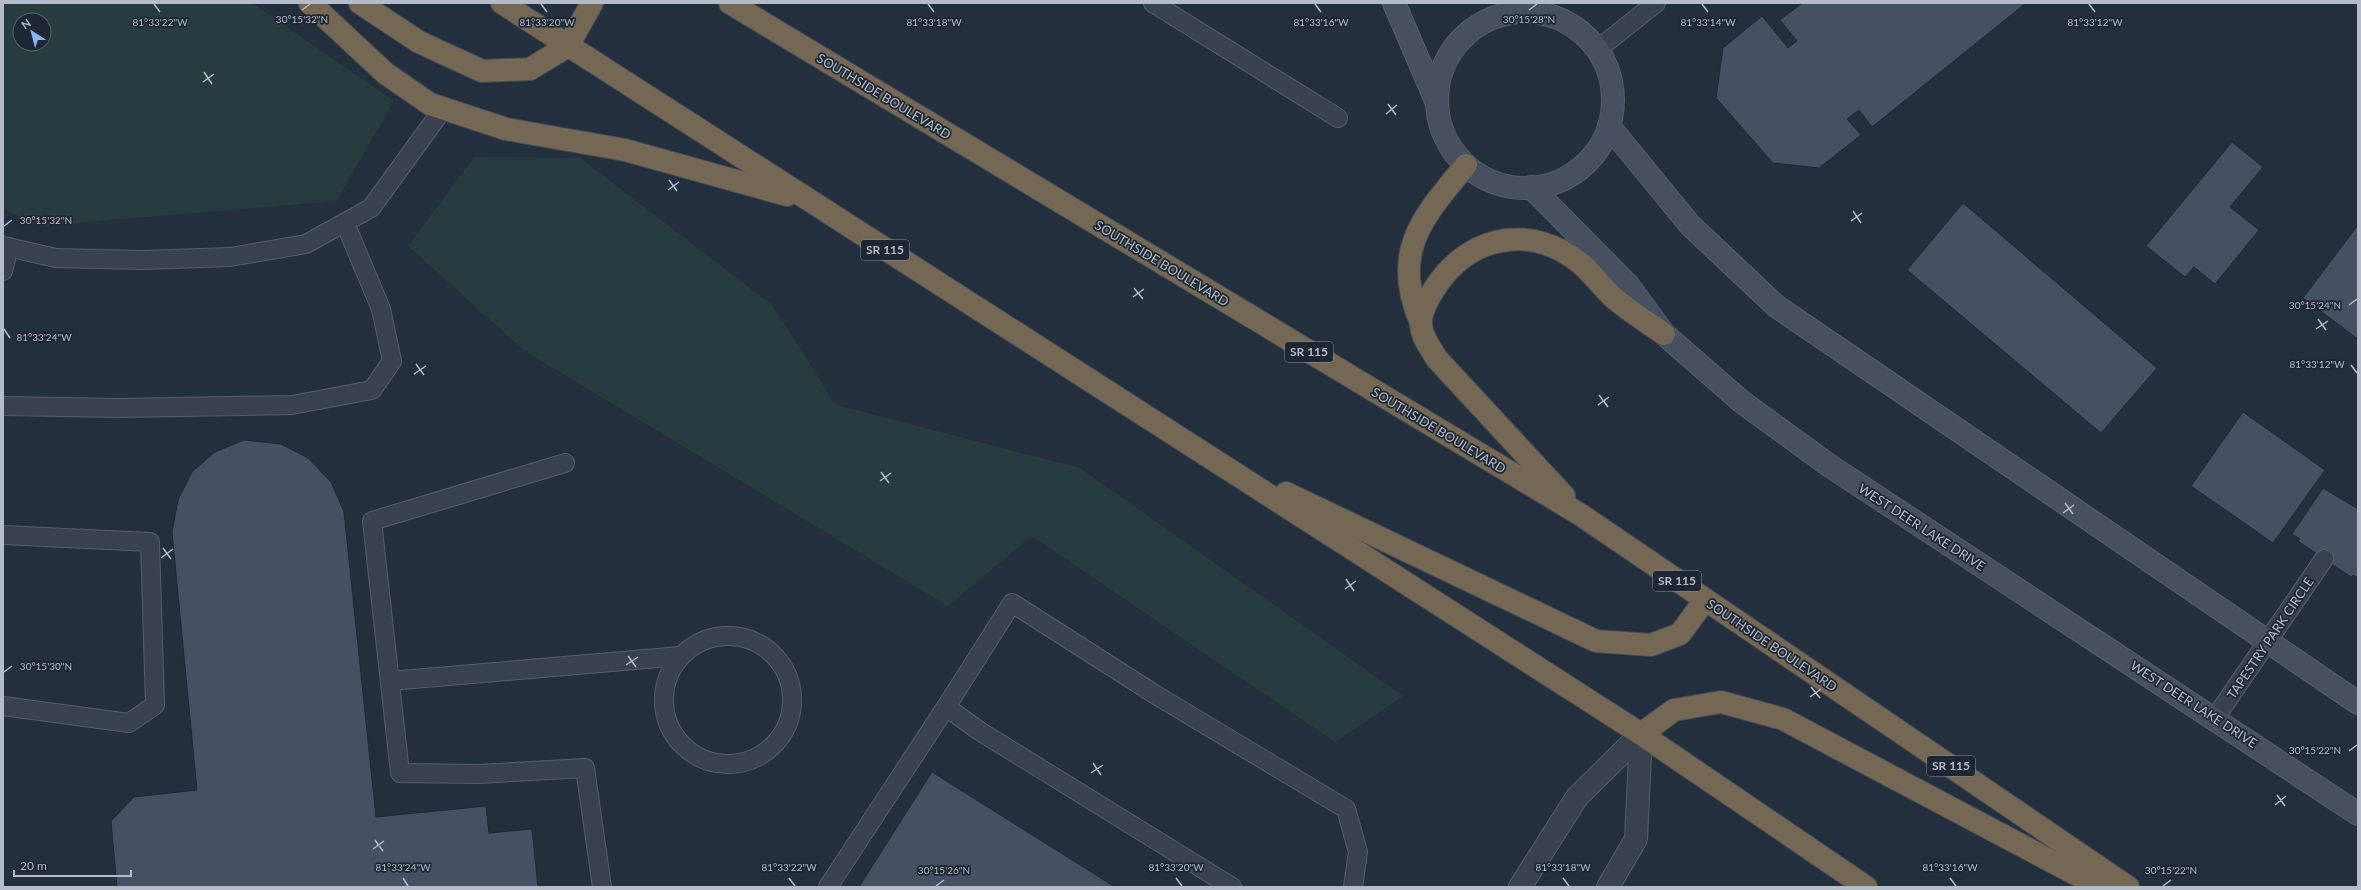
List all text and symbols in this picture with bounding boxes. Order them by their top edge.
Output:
north arrow [12,12,52,52]
text: 30°15'32"N [276,13,328,25]
text: 30°15'28"N [1503,13,1555,25]
text: N [19,16,33,31]
text: 81°33'22"W [132,16,188,28]
text: 81°33'20"W [519,16,575,28]
text: 81°33'18"W [906,16,962,28]
text: 81°33'16"W [1293,16,1349,28]
text: 81°33'14"W [1680,16,1736,28]
text: 81°33'12"W [2067,16,2123,28]
street label: SOUTHSIDE BOULEVARD [814,50,954,142]
text: 30°15'32"N [20,214,72,226]
street label: SOUTHSIDE BOULEVARD [1092,217,1232,309]
road number: SR 115 [861,240,909,260]
text: 30°15'24"N [2289,299,2341,311]
text: 81°33'24"W [16,331,72,343]
road number: SR 115 [1285,342,1333,362]
text: 81°33'12"W [2289,358,2345,370]
street label: SOUTHSIDE BOULEVARD [1369,384,1509,476]
street label: WEST DEER LAKE DRIVE [1856,480,1988,574]
road number: SR 115 [1653,571,1701,591]
street label: TAPESTRY PARK CIRCLE [2223,574,2317,702]
street label: SOUTHSIDE BOULEVARD [1704,595,1840,695]
street label: WEST DEER LAKE DRIVE [2128,657,2260,751]
text: 30°15'30"N [20,660,72,672]
text: 30°15'22"N [2289,744,2341,756]
road number: SR 115 [1927,756,1975,776]
scale bar [14,852,131,878]
text: 20 m [20,858,47,873]
text: 81°33'24"W [375,861,431,873]
text: 81°33'22"W [761,861,817,873]
text: 81°33'20"W [1148,861,1204,873]
text: 81°33'18"W [1535,861,1591,873]
text: 81°33'16"W [1922,861,1978,873]
text: 30°15'26"N [918,864,970,876]
text: 30°15'22"N [2145,864,2197,876]

